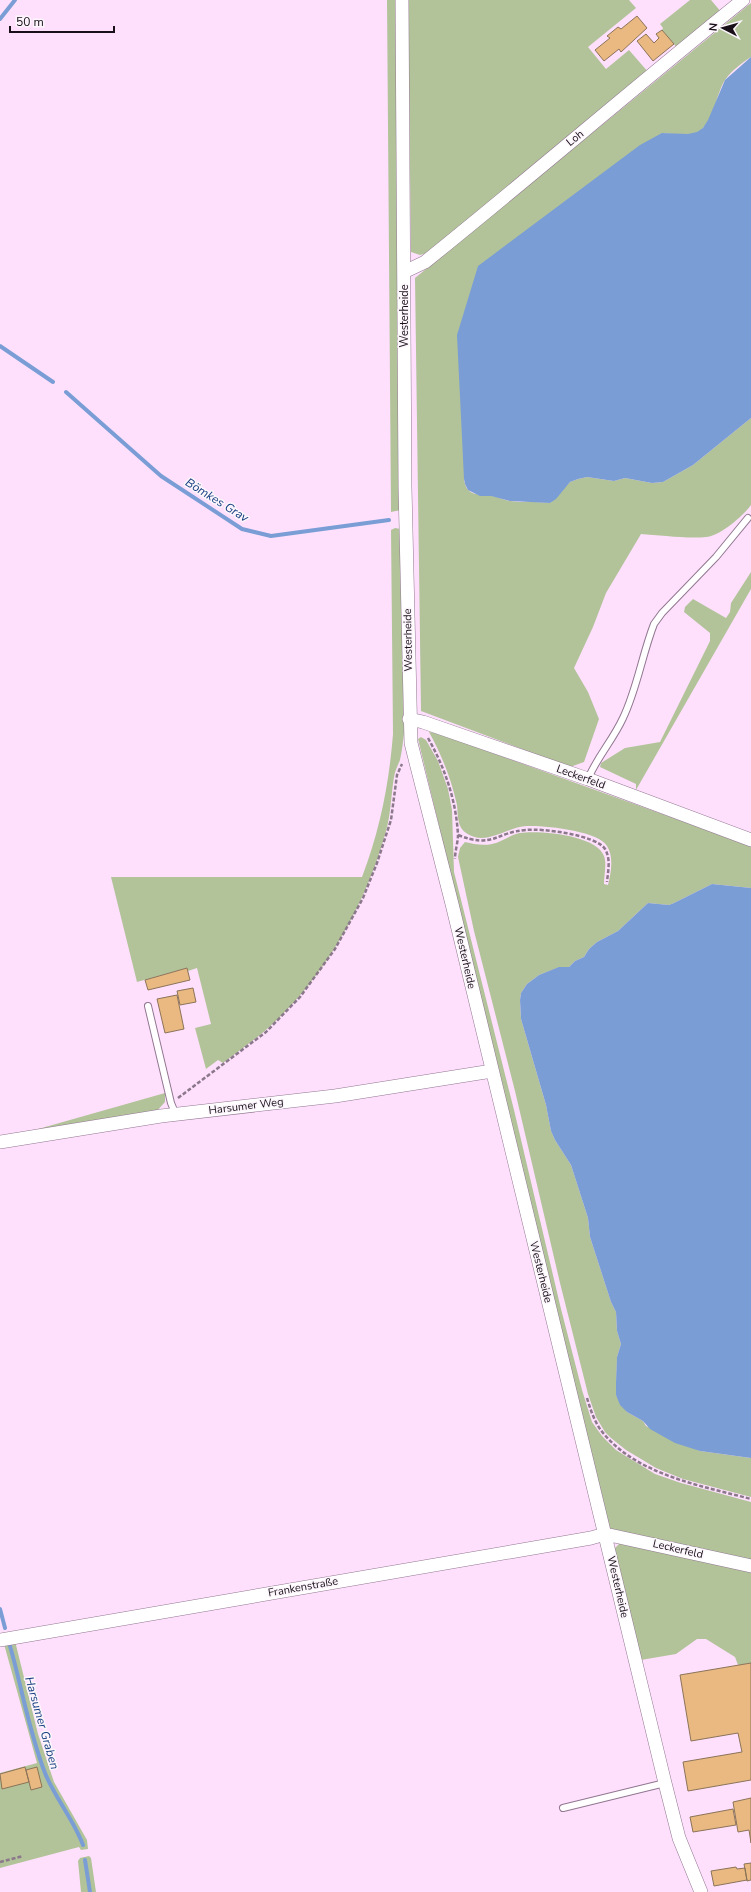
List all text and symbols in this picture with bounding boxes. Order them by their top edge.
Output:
scale bar [10,8,114,34]
north arrow [703,8,743,48]
text: 50 m [16,14,44,30]
text: N [706,22,721,32]
street label: Loh [563,126,587,150]
street label: Westerheide [397,284,412,348]
water label: Bömkes Grav [182,474,252,526]
street label: Westerheide [400,608,416,672]
street label: Leckerfeld [554,761,608,793]
street label: Westerheide [451,926,479,991]
street label: Harsumer Weg [208,1094,284,1118]
street label: Westerheide [526,1240,556,1305]
street label: Leckerfeld [651,1536,705,1562]
street label: Westerheide [604,1555,632,1620]
street label: Frankenstraße [267,1573,339,1601]
water label: Harsumer Graben [21,1675,63,1771]

